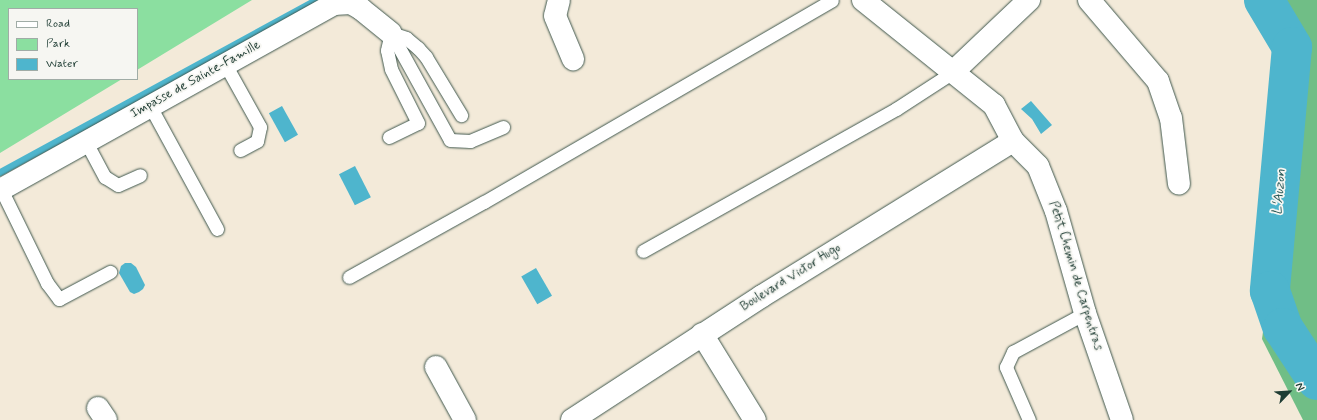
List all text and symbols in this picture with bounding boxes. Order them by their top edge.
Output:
legend [8,8,138,80]
text: Road [46,16,70,32]
text: Park [46,36,70,52]
street label: Impasse de Sainte-Famille [128,37,264,123]
text: Water [46,56,78,72]
water label: L'Auzon [1269,168,1289,216]
street label: Petit Chemin de Carpentras [1044,197,1106,355]
street label: Boulevard Victor Hugo [738,241,844,315]
north arrow [1269,372,1309,412]
text: N [1292,381,1308,393]

